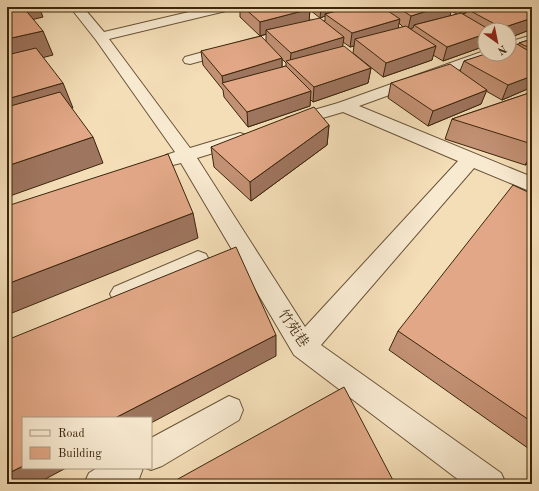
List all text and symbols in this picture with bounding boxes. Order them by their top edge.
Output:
north arrow [477,22,517,62]
text: N [495,42,508,56]
street label: 竹苑巷 [276,307,312,350]
legend [22,417,152,469]
text: Road [58,428,85,440]
text: Building [58,448,102,460]

